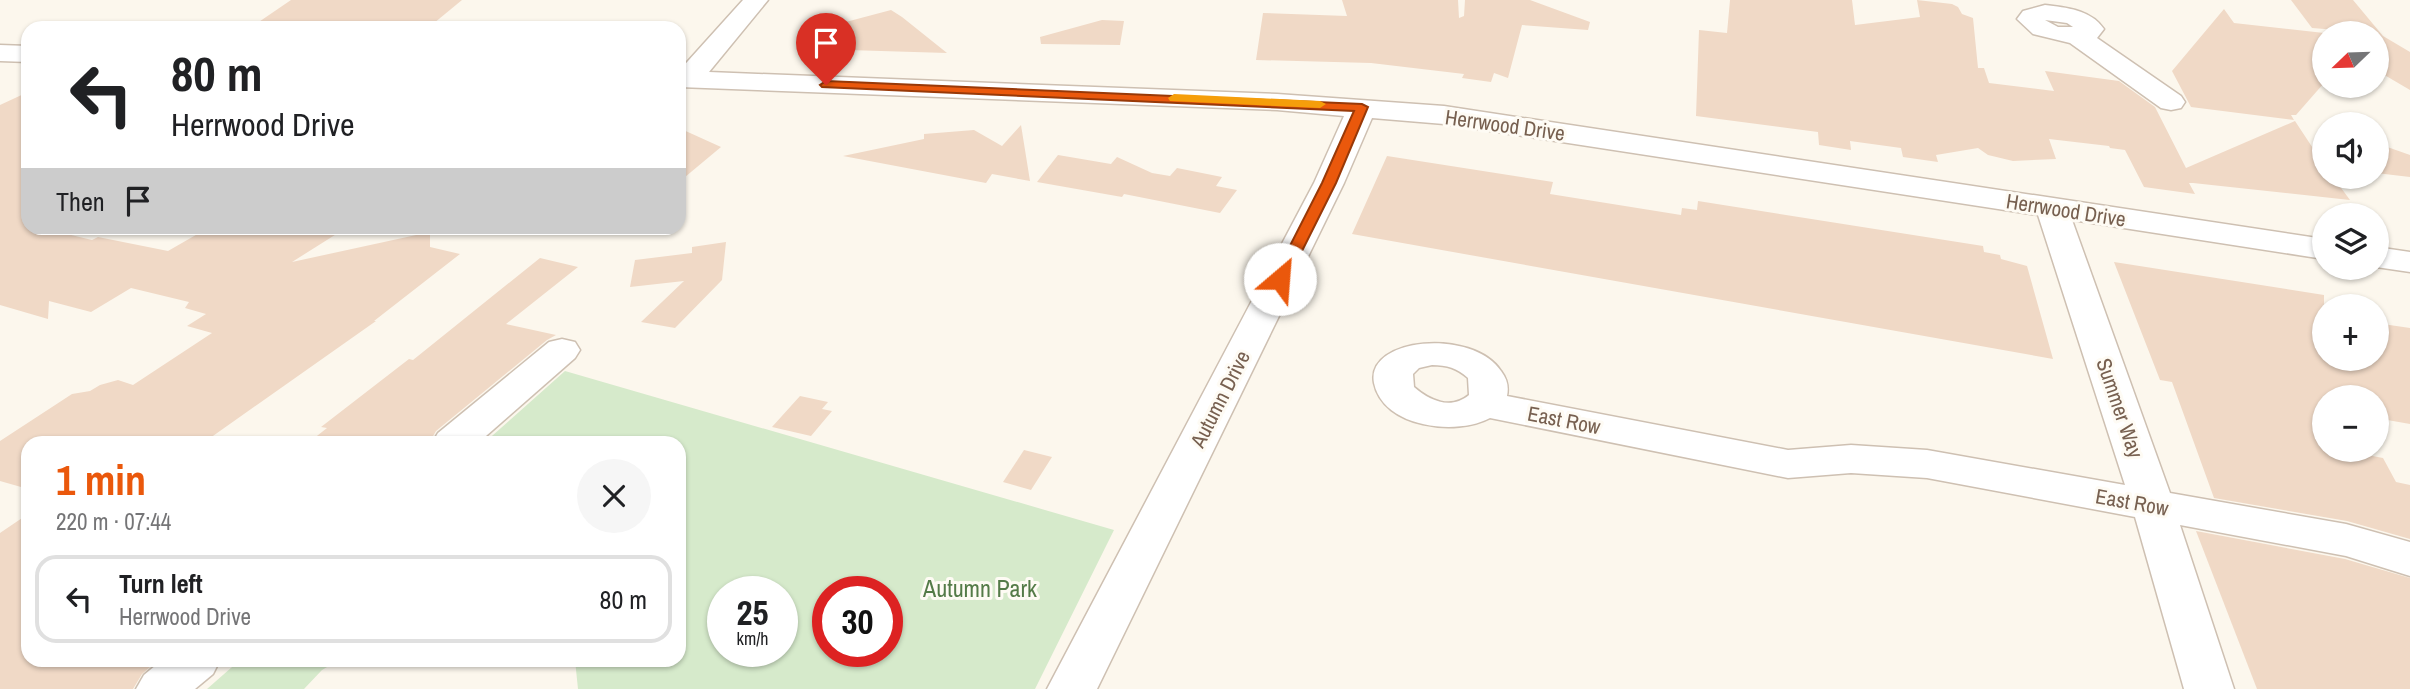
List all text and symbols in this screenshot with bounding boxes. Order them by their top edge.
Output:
pin [796,13,856,85]
north arrow [2312,21,2389,98]
map controls [2312,21,2389,462]
icon: arrive [807,24,845,62]
text: 80 m [171,40,263,106]
icon: left [56,49,147,140]
street label: Herrwood Drive [1443,102,1567,148]
text: Herrwood Drive [171,103,355,146]
button: sound [2312,112,2389,189]
icon: arrive [119,182,157,220]
text: Then [56,184,105,219]
street label: Herrwood Drive [2004,186,2128,234]
button: layers [2312,203,2389,280]
position arrow [1243,242,1317,316]
button: + [2312,294,2389,371]
street label: Autumn Drive [1183,346,1257,453]
street label: Summer Way [2089,354,2151,462]
button: − [2312,385,2389,462]
street label: East Row [1525,399,1603,441]
text: 1 min [56,452,146,508]
button: close [577,459,651,533]
street label: East Row [2093,481,2171,523]
text: 220 m · 07:44 [56,506,171,537]
text: Turn left [119,566,203,601]
park label: Autumn Park [922,572,1037,604]
speed limit sign: 30 [812,576,903,667]
icon: left [60,580,98,618]
text: 80 m [600,582,647,617]
text: 25 [737,589,768,636]
text: Herrwood Drive [119,601,251,632]
text: km/h [737,626,769,651]

